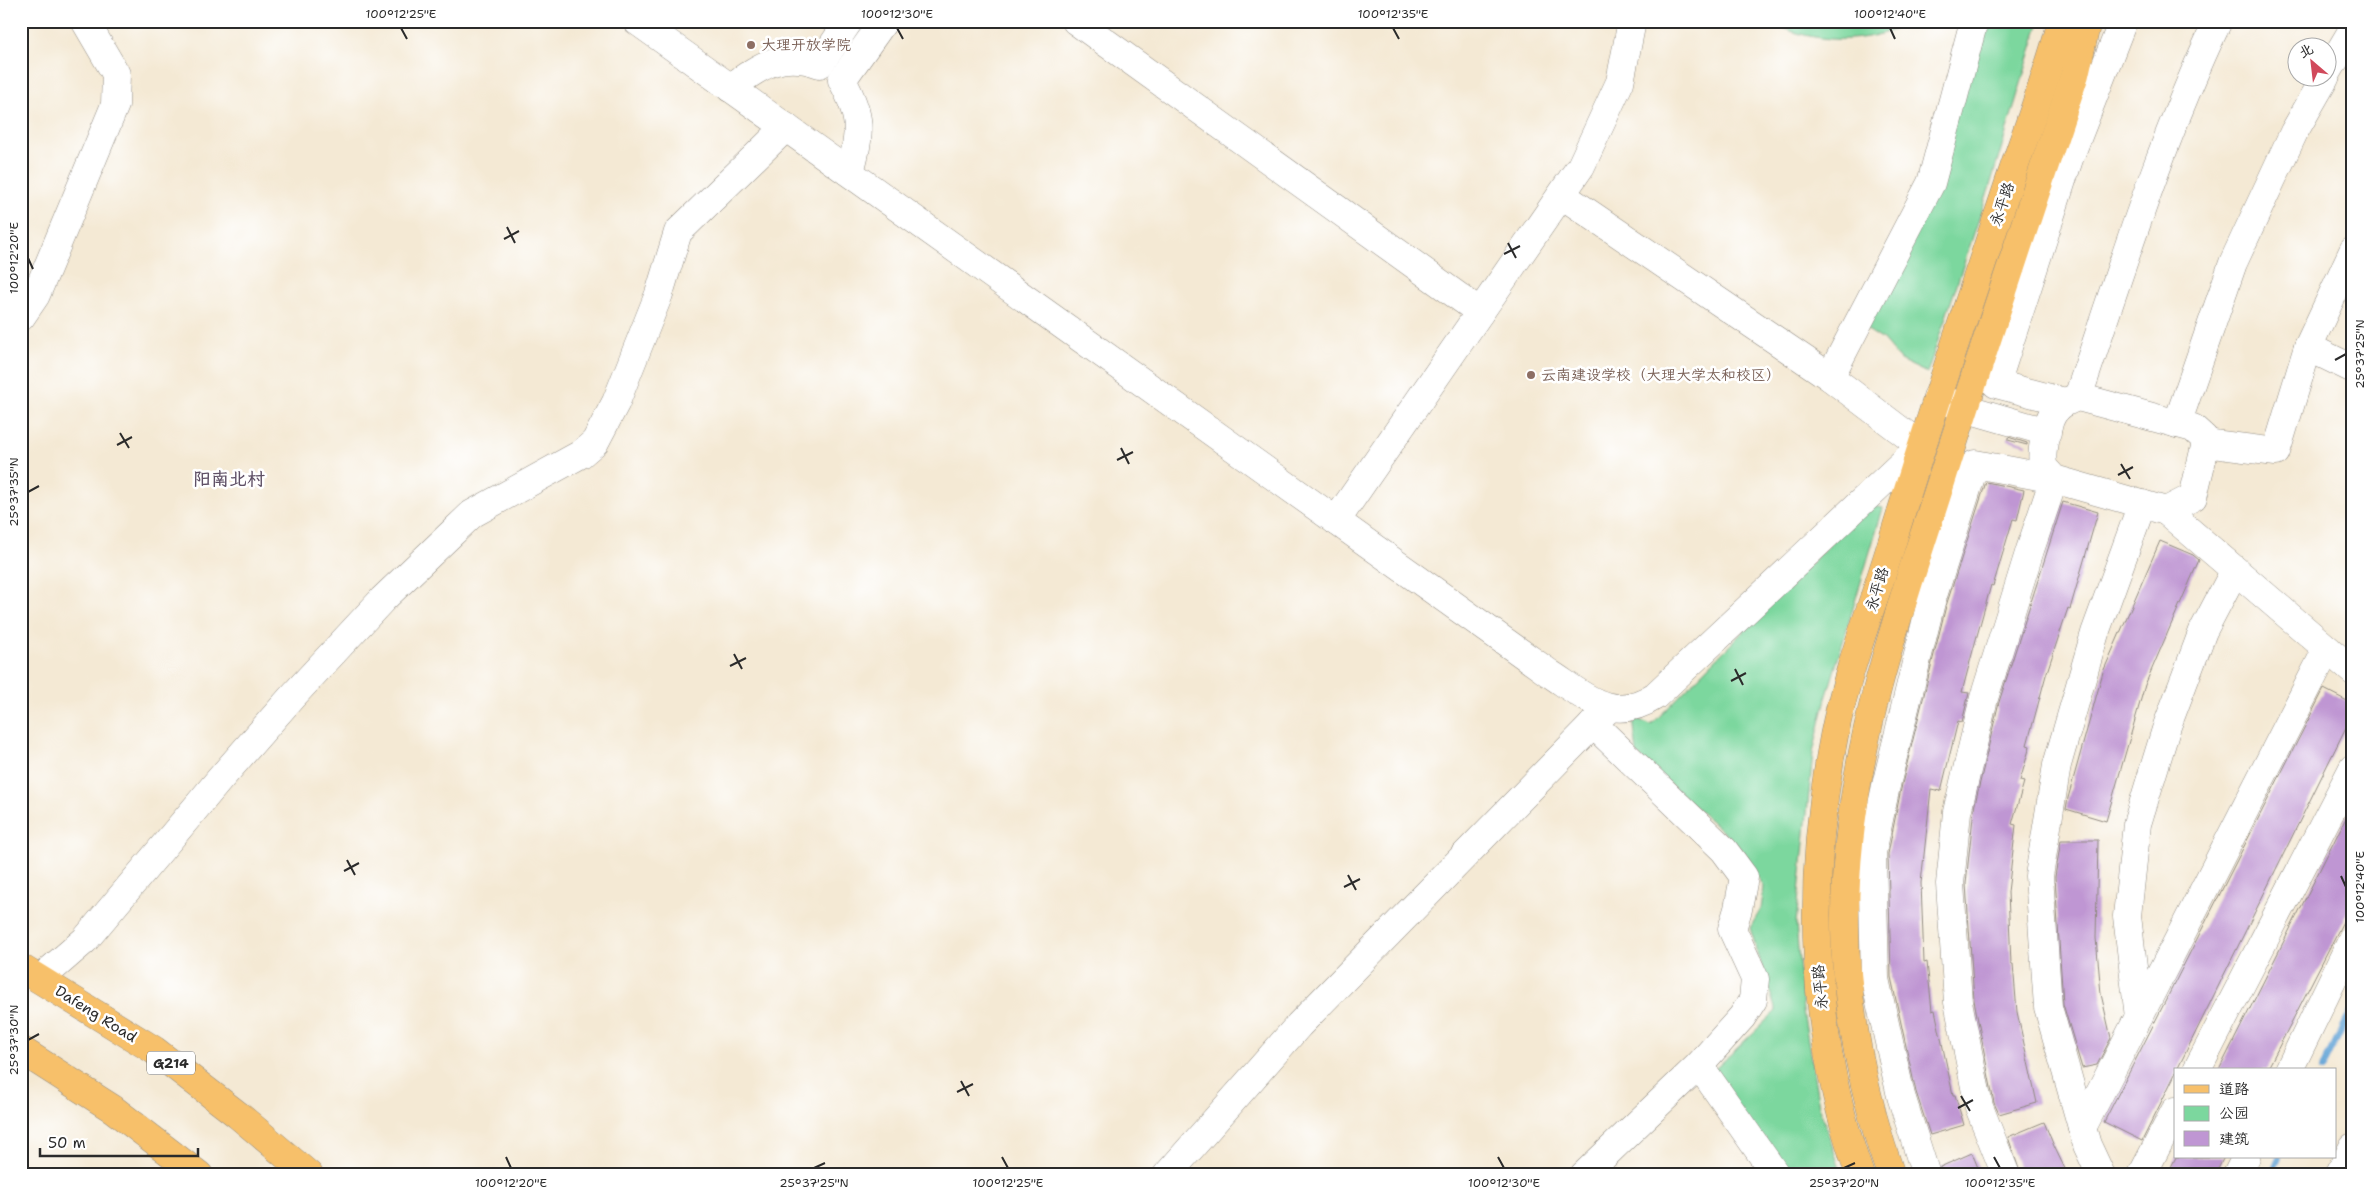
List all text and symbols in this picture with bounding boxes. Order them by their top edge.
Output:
text: 100°12'25"E [366,6,436,22]
text: 100°12'30"E [861,6,933,22]
text: 100°12'35"E [1358,6,1428,22]
text: 100°12'40"E [1854,6,1926,22]
place label: 大理开放学院 [761,35,851,55]
north arrow [2286,38,2336,88]
marker: 大理开放学院 [745,39,757,51]
text: 北 [2295,39,2316,62]
street label: 永平路 [1985,179,2019,229]
text: 100°12'20"E [6,222,22,294]
text: 25°37'25"N [2352,319,2368,389]
place label: 云南建设学校（大理大学太和校区） [1541,365,1781,385]
marker: 云南建设学校（大理大学太和校区） [1525,369,1537,381]
text: 25°37'35"N [6,457,22,527]
district label: 阳南北村 [193,467,265,491]
street label: 永平路 [1861,565,1893,613]
text: 100°12'40"E [2352,851,2368,923]
street label: 永平路 [1808,964,1832,1010]
street label: Dafeng Road [51,981,141,1047]
text: 25°37'30"N [6,1005,22,1075]
road number: G214 [147,1052,195,1074]
legend [2174,1068,2336,1158]
text: 道路 [2219,1079,2249,1099]
text: 公园 [2219,1103,2249,1123]
scale bar [40,1126,198,1158]
text: 建筑 [2219,1129,2249,1149]
text: 50 m [48,1133,86,1153]
text: 100°12'20"E [475,1175,547,1191]
text: 25°37'25"N [779,1175,849,1191]
text: 100°12'25"E [973,1175,1043,1191]
text: 100°12'30"E [1468,1175,1540,1191]
text: 25°37'20"N [1809,1175,1879,1191]
text: 100°12'35"E [1965,1175,2035,1191]

